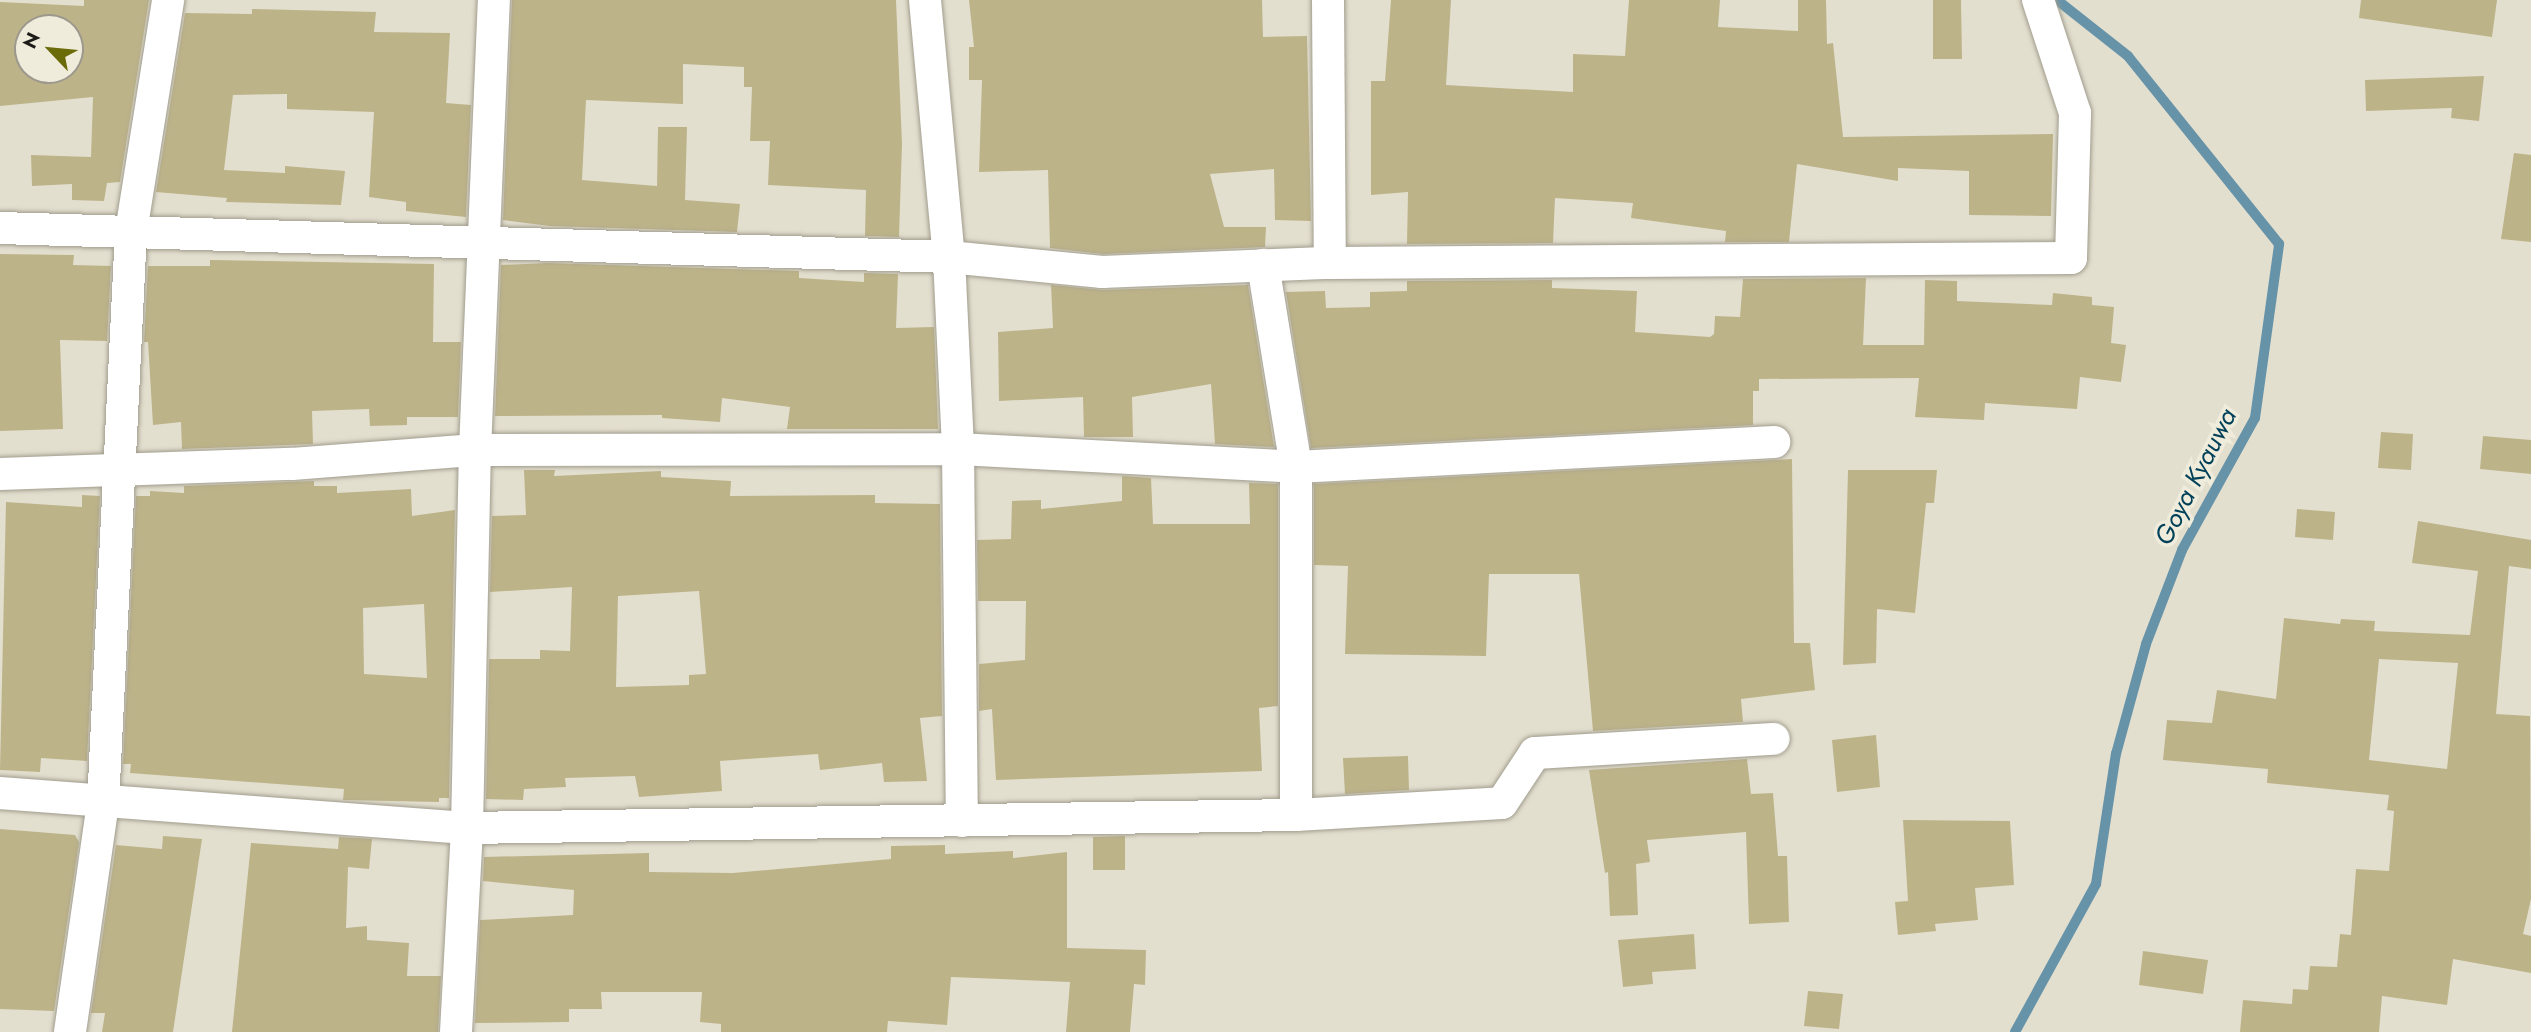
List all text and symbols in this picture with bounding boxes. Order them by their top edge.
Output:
north arrow [14,14,84,84]
text: N [16,28,47,53]
water label: Goya Kyauwa [2148,403,2244,551]

